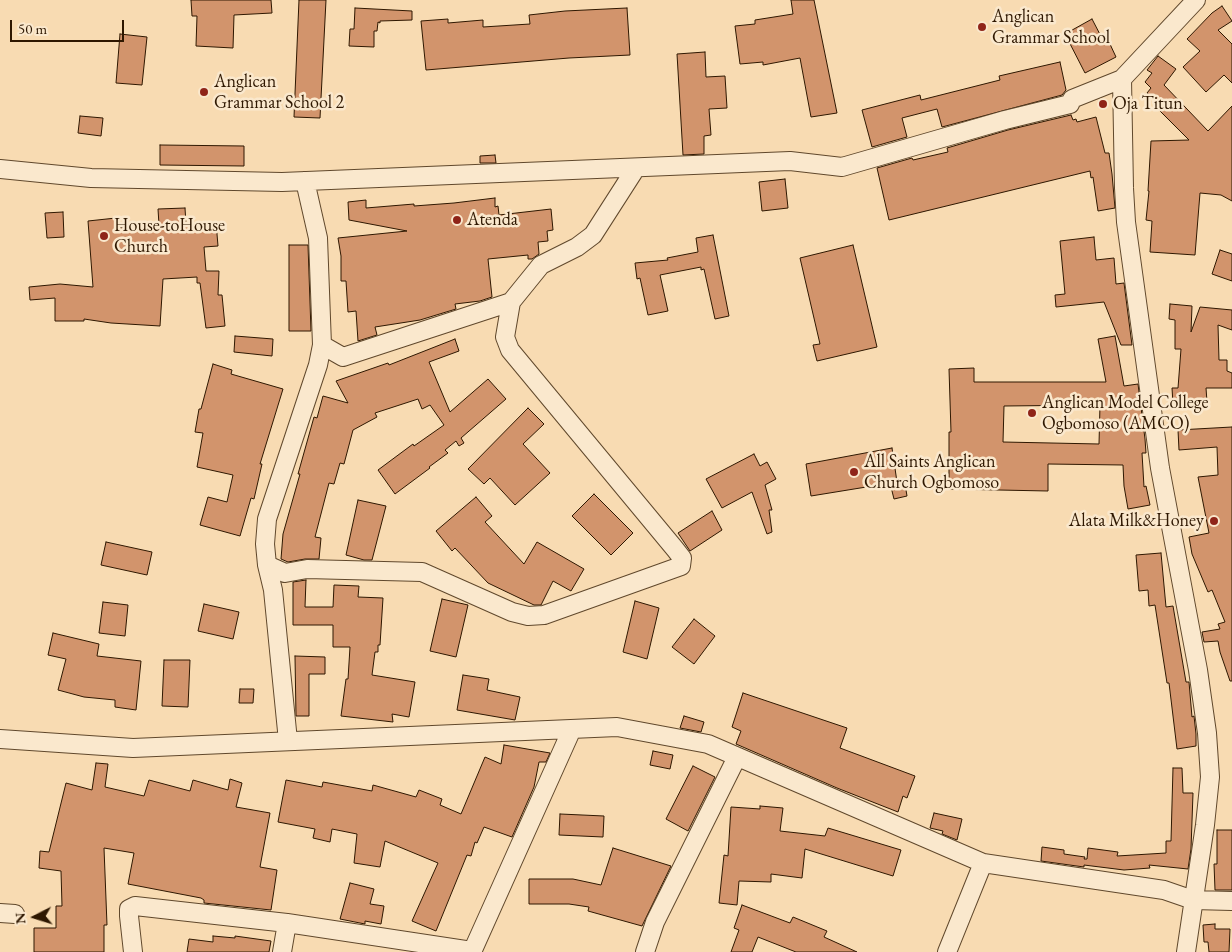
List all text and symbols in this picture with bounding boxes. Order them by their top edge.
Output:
place label: Anglican Grammar School [992,6,1110,48]
scale bar [12,10,126,42]
text: 50 m [18,19,47,38]
marker: Anglican Grammar School [976,21,988,33]
place label: Anglican Grammar School 2 [214,71,344,114]
marker: Anglican Grammar School 2 [198,86,210,98]
place label: Oja Titun [1113,93,1183,115]
marker: Oja Titun [1097,98,1109,110]
place label: Atenda [467,209,518,231]
marker: Atenda [451,214,463,226]
place label: House-toHouse Church [114,215,225,258]
marker: House-toHouse Church [98,230,110,242]
place label: Anglican Model College Ogbomoso (AMCO) [1042,392,1209,434]
marker: Anglican Model College Ogbomoso (AMCO) [1026,407,1038,419]
place label: All Saints Anglican Church Ogbomoso [864,451,999,494]
marker: All Saints Anglican Church Ogbomoso [848,466,860,478]
place label: Alata Milk&Honey [1069,510,1204,532]
marker: Alata Milk&Honey [1208,515,1220,527]
north arrow [10,892,60,942]
text: N [11,912,30,925]

